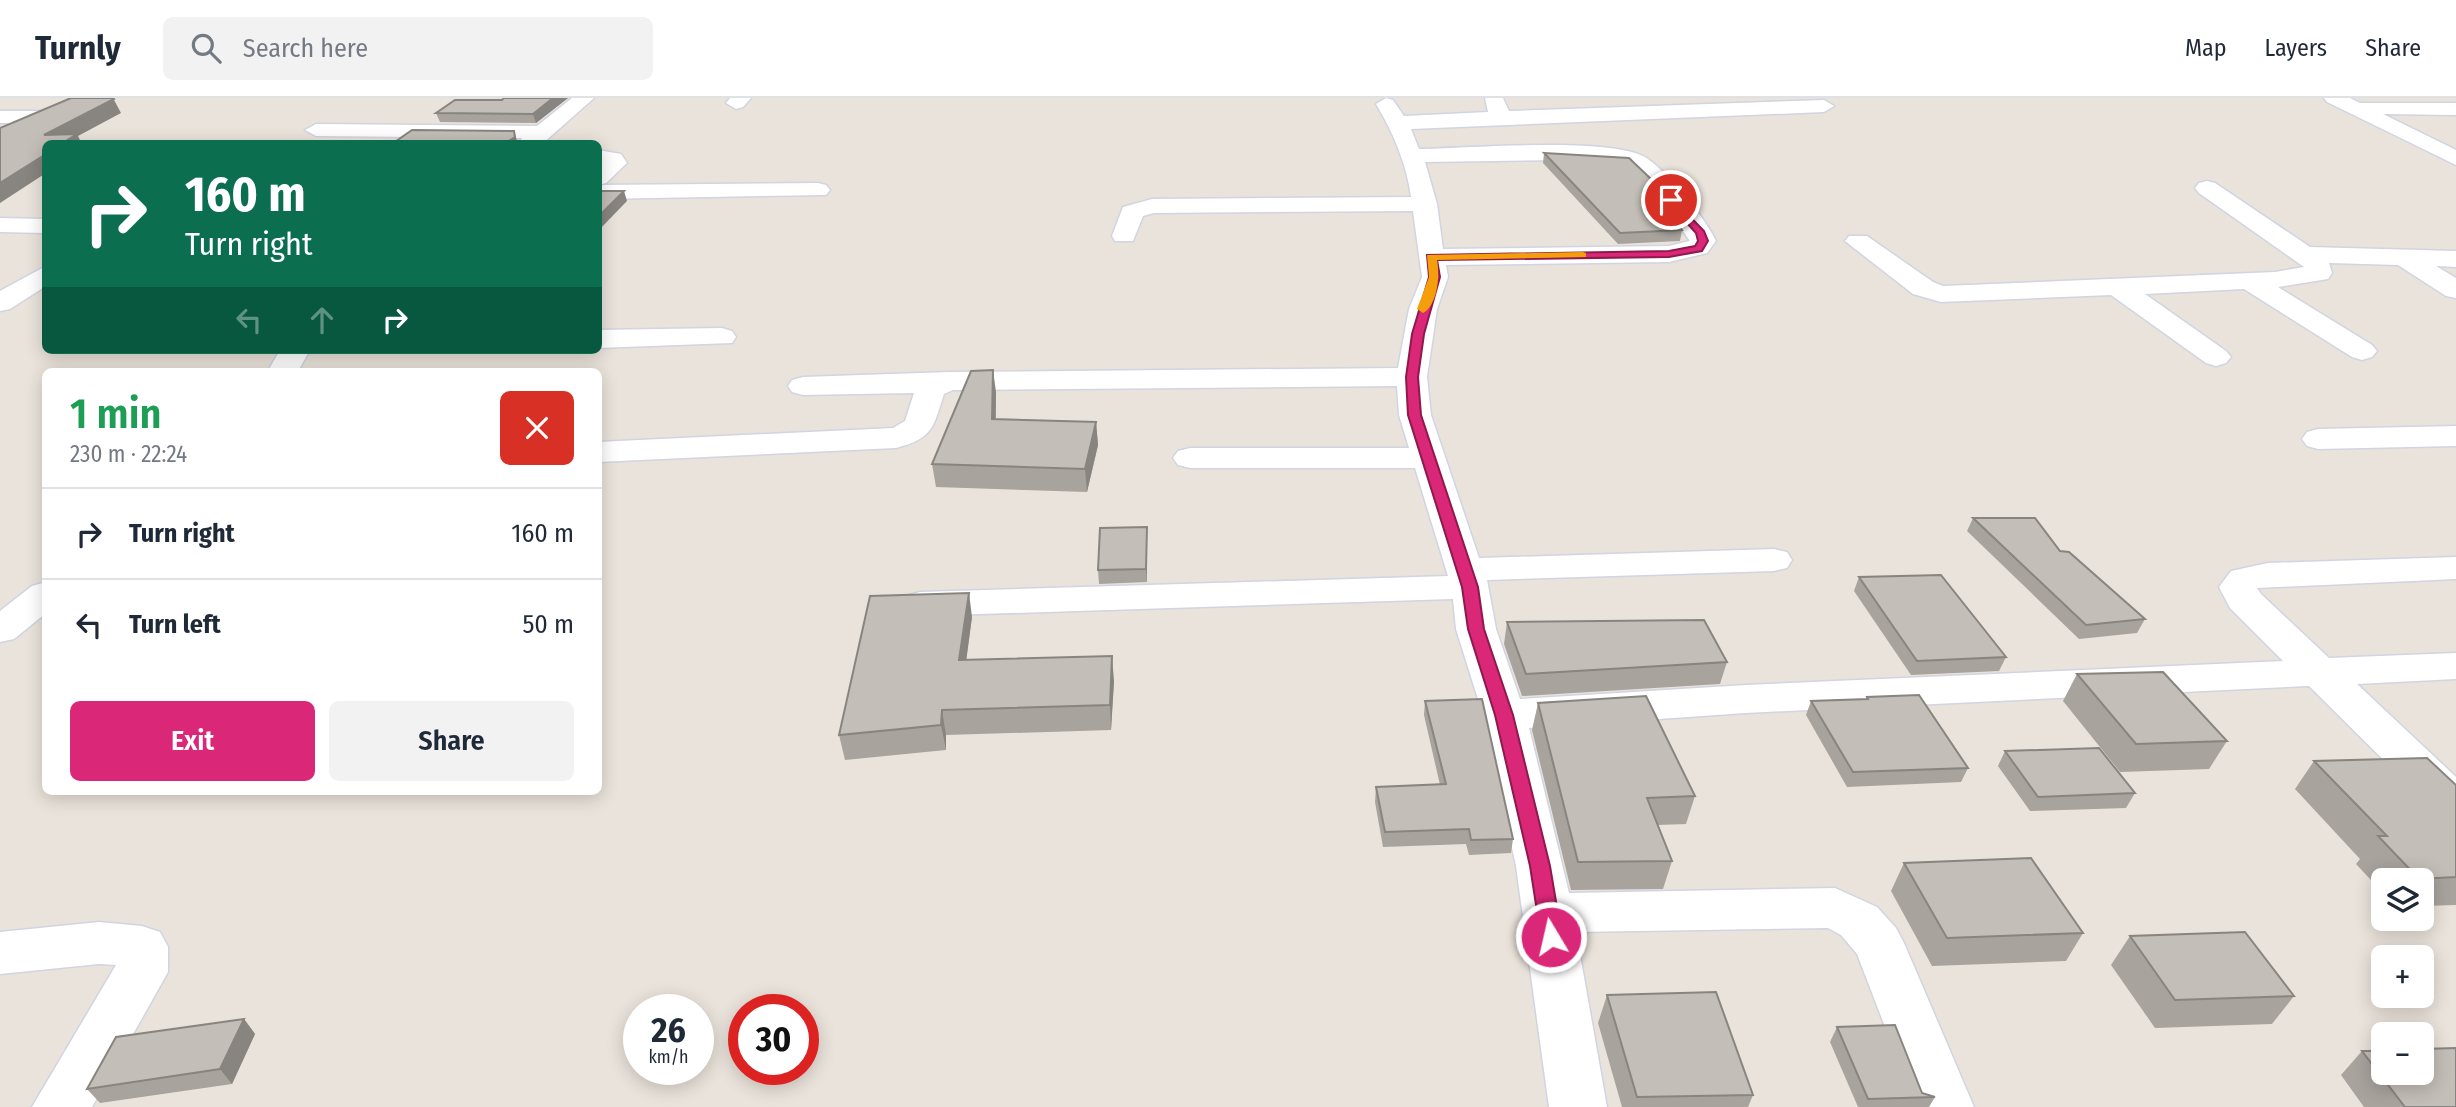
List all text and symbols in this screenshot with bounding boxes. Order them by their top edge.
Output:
search box [163,17,653,80]
text: Turnly [35,28,121,68]
icon: search [187,29,225,67]
text: Search here [243,33,368,64]
text: Map [2185,34,2227,62]
text: Layers [2265,34,2327,62]
text: Share [2365,34,2421,62]
text: 160 m [185,165,306,224]
icon: right [70,168,161,259]
pin [1641,170,1701,230]
icon: arrive [1652,181,1690,219]
text: Turn right [185,225,312,263]
icon: left [230,301,268,339]
icon: ahead [303,301,341,339]
icon: right [376,301,414,339]
text: 1 min [70,389,161,439]
button: close [500,391,574,465]
text: 230 m · 22:24 [70,440,187,468]
icon: right [70,515,108,553]
text: Turn right [129,518,235,549]
text: 160 m [511,518,574,549]
icon: left [70,606,108,644]
text: Turn left [129,609,221,640]
text: 50 m [522,609,574,640]
button: Exit [70,701,315,781]
button: Share [329,701,574,781]
map controls [2371,868,2434,1085]
button: layers [2371,868,2434,931]
position arrow [1514,900,1588,974]
button: + [2371,945,2434,1008]
speed limit sign: 30 [728,994,819,1085]
text: 26 [651,1009,686,1051]
button: − [2371,1022,2434,1085]
text: km/h [648,1046,689,1068]

